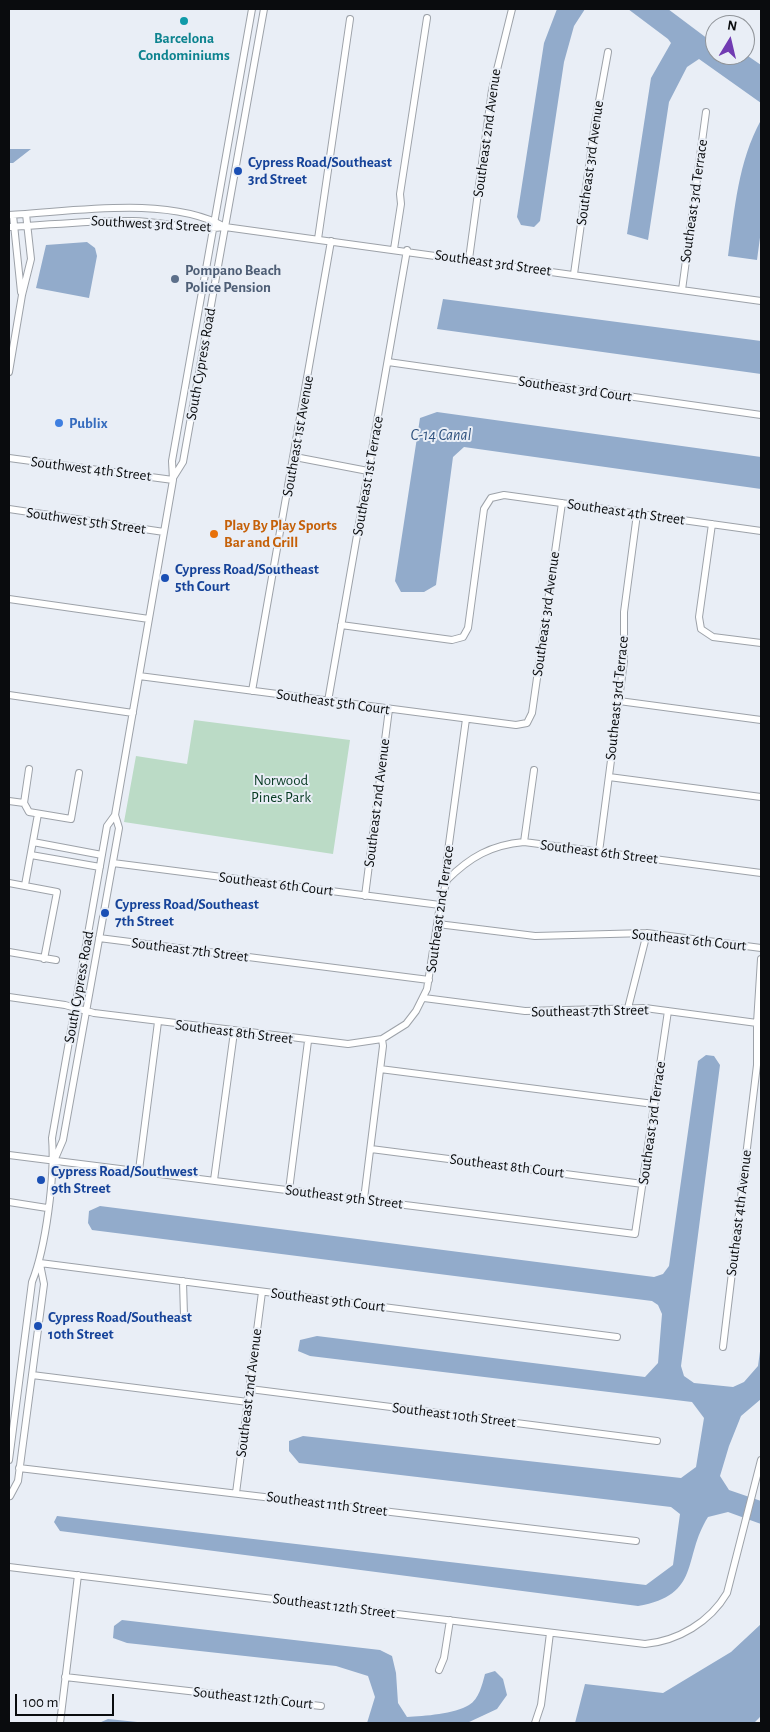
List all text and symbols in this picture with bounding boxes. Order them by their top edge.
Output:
marker: Barcelona Condominiums [178,15,190,27]
north arrow [705,15,755,65]
text: N [726,18,738,34]
place label: Barcelona Condominiums [138,29,230,64]
street label: Southeast 2nd Avenue [469,68,505,198]
street label: Southeast 3rd Avenue [572,99,608,227]
street label: Southeast 3rd Terrace [676,138,712,264]
place label: Cypress Road/Southeast 3rd Street [248,153,392,188]
marker: Cypress Road/Southeast 3rd Street [232,165,244,177]
street label: Southwest 3rd Street [90,212,212,236]
street label: Southeast 3rd Street [434,246,552,280]
place label: Pompano Beach Police Pension [185,261,281,296]
marker: Pompano Beach Police Pension [169,273,181,285]
street label: South Cypress Road [182,307,220,421]
street label: Southeast 3rd Court [517,372,633,406]
street label: Southeast 1st Avenue [278,374,318,498]
place label: Publix [69,414,108,432]
street label: Southeast 1st Terrace [349,415,387,537]
marker: Publix [53,417,65,429]
water label: C-14 Canal [410,425,472,445]
street label: Southwest 4th Street [30,453,152,485]
street label: Southeast 4th Street [566,495,686,529]
street label: Southwest 5th Street [25,504,147,538]
place label: Play By Play Sports Bar and Grill [224,516,337,551]
marker: Play By Play Sports Bar and Grill [208,528,220,540]
street label: Southeast 3rd Avenue [528,550,564,678]
place label: Cypress Road/Southeast 5th Court [175,560,319,595]
marker: Cypress Road/Southeast 5th Court [159,572,171,584]
street label: Southeast 3rd Terrace [602,635,632,761]
street label: Southeast 5th Court [275,685,391,719]
street label: Southeast 2nd Avenue [360,738,394,868]
park label: Norwood Pines Park [251,771,311,806]
street label: Southeast 6th Street [539,836,659,868]
street label: Southeast 2nd Terrace [422,844,458,974]
street label: Southeast 6th Court [218,868,334,900]
place label: Cypress Road/Southeast 7th Street [115,895,259,930]
marker: Cypress Road/Southeast 7th Street [99,907,111,919]
street label: Southeast 6th Court [631,925,747,955]
street label: South Cypress Road [60,930,98,1044]
street label: Southeast 7th Street [131,934,249,966]
street label: Southeast 7th Street [531,1001,649,1021]
street label: Southeast 8th Street [174,1016,294,1048]
street label: Southeast 3rd Terrace [634,1060,670,1186]
street label: Southeast 4th Avenue [722,1149,756,1277]
street label: Southeast 8th Court [449,1150,565,1182]
place label: Cypress Road/Southwest 9th Street [51,1162,198,1197]
marker: Cypress Road/Southwest 9th Street [35,1174,47,1186]
street label: Southeast 9th Street [284,1181,404,1213]
street label: Southeast 9th Court [270,1284,386,1316]
place label: Cypress Road/Southeast 10th Street [48,1308,192,1343]
marker: Cypress Road/Southeast 10th Street [32,1320,44,1332]
street label: Southeast 2nd Avenue [232,1328,266,1458]
street label: Southeast 10th Street [391,1398,517,1432]
street label: Southeast 11th Street [265,1488,389,1520]
street label: Southeast 12th Street [272,1590,396,1622]
street label: Southeast 12th Court [192,1683,314,1713]
scale bar [18,1684,116,1716]
text: 100 m [23,1695,58,1710]

